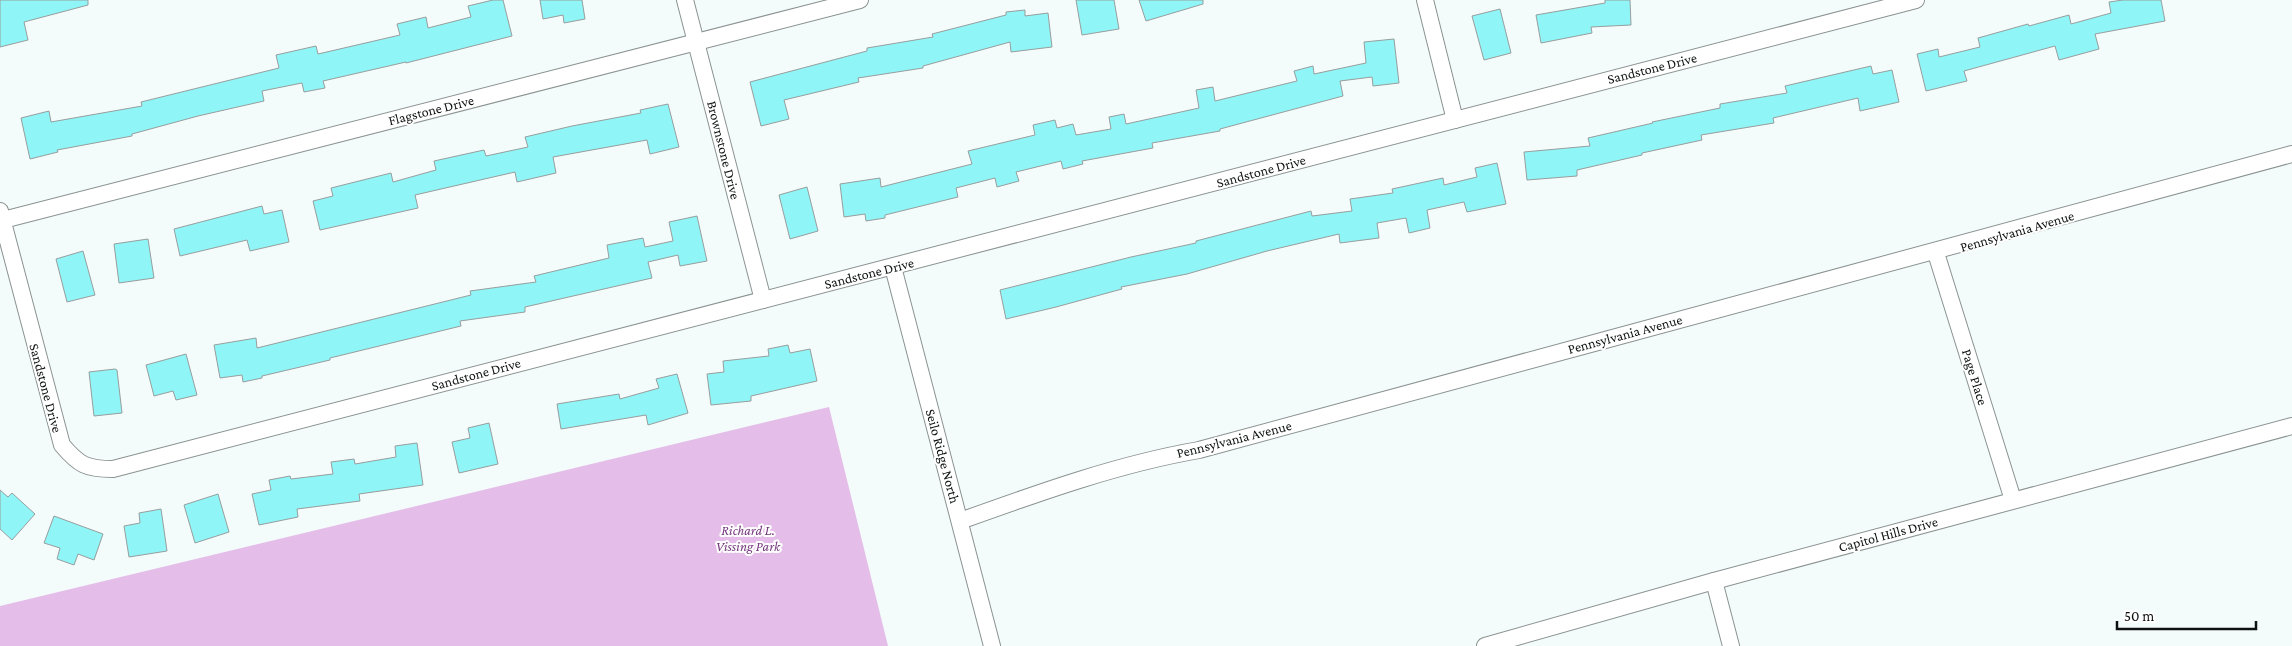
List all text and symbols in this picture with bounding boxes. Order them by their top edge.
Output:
street label: Sandstone Drive [1606,49,1698,87]
street label: Flagstone Drive [387,92,475,128]
street label: Brownstone Drive [704,99,744,201]
street label: Sandstone Drive [1215,151,1307,191]
street label: Pennsylvania Avenue [1958,207,2076,255]
street label: Sandstone Drive [823,254,915,292]
street label: Pennsylvania Avenue [1566,311,1684,357]
street label: Sandstone Drive [26,342,66,434]
street label: Page Place [1959,347,1991,407]
street label: Sandstone Drive [430,354,522,394]
street label: Seilo Ridge North [923,407,963,505]
street label: Pennsylvania Avenue [1175,417,1293,461]
street label: Capitol Hills Drive [1837,513,1939,555]
park label: Richard L. Vissing Park [716,522,781,554]
scale bar [2117,598,2256,630]
text: 50 m [2124,608,2154,624]

